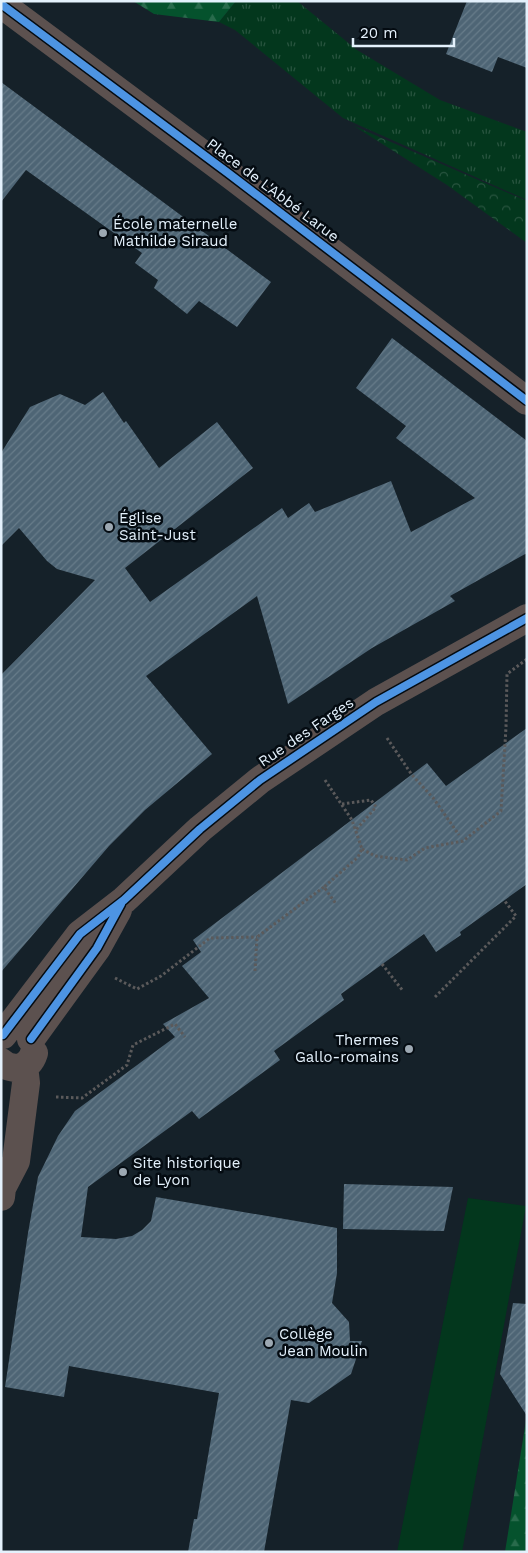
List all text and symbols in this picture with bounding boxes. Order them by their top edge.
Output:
scale bar [353,15,454,47]
text: 20 m [360,24,398,42]
street label: Place de L'Abbé Larue [203,134,343,246]
place label: École maternelle Mathilde Siraud [113,215,237,250]
marker: École maternelle Mathilde Siraud [97,227,109,239]
place label: Église Saint-Just [119,509,196,544]
marker: Église Saint-Just [103,521,115,533]
street label: Rue des Farges [255,693,357,771]
place label: Thermes Gallo-romains [295,1031,399,1066]
marker: Thermes Gallo-romains [403,1043,415,1055]
place label: Site historique de Lyon [133,1154,240,1189]
marker: Site historique de Lyon [117,1166,129,1178]
place label: Collège Jean Moulin [279,1325,368,1360]
marker: Collège Jean Moulin [263,1337,275,1349]

